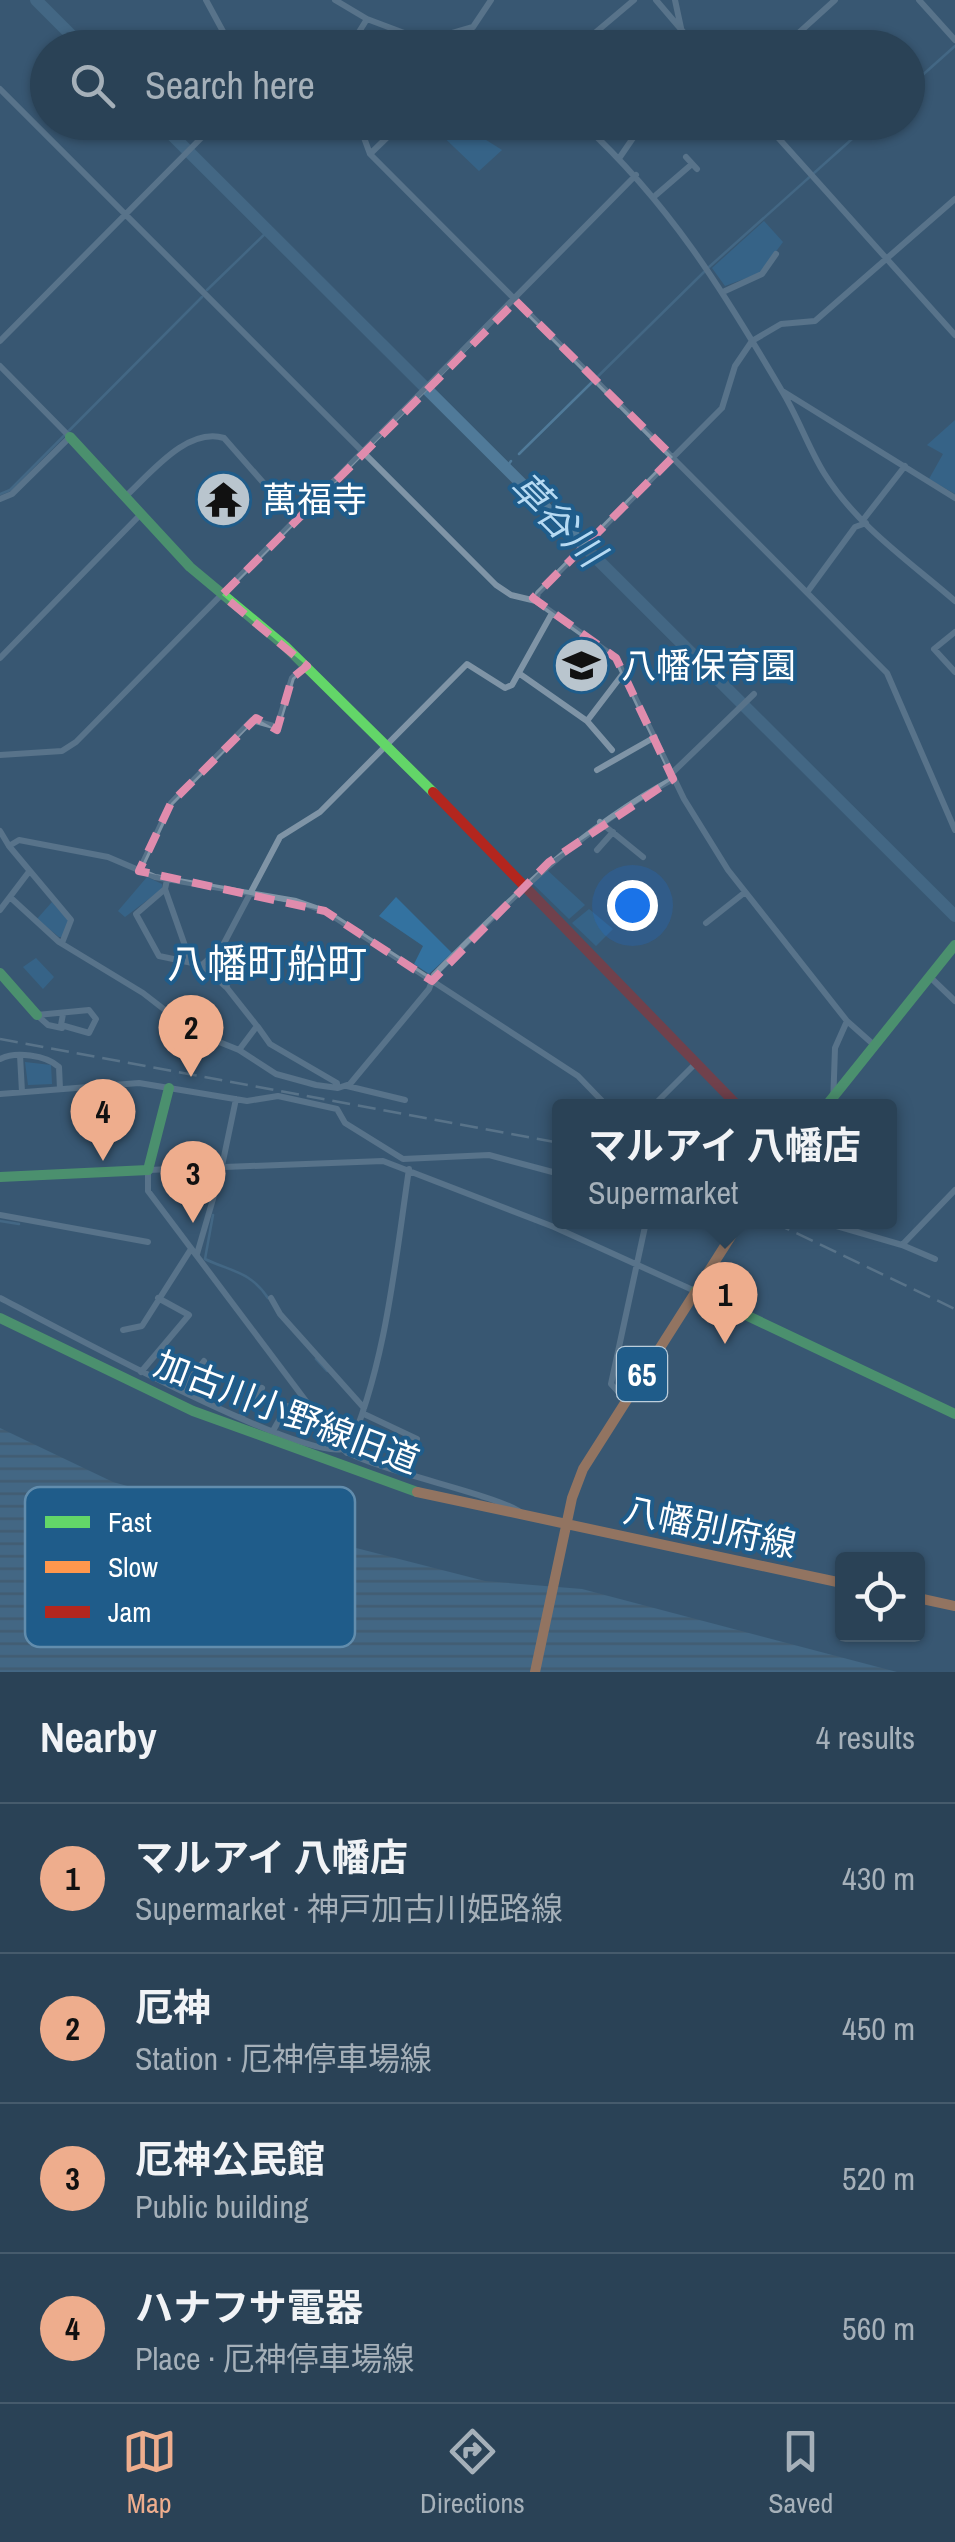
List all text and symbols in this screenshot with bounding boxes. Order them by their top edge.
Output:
search box [30,30,925,140]
icon: search [65,58,120,113]
text: Search here [145,60,315,111]
water label: 草谷川 [499,461,618,580]
temple icon: 萬福寺 [193,469,253,529]
place label: 萬福寺 [262,476,367,523]
school or university icon: 八幡保育園 [552,635,612,695]
place label: 八幡保育園 [621,642,796,689]
your location [607,880,658,931]
district label: 八幡町船町 [167,937,367,990]
pin: 2 [158,994,224,1077]
pin: 4 [70,1078,136,1161]
popup [552,1099,897,1229]
text: マルアイ 八幡店 [588,1120,861,1171]
pin: 3 [160,1140,226,1223]
text: Supermarket [588,1171,738,1214]
pin: 1 [692,1262,758,1344]
street label: 加古川小野線旧道 [148,1340,426,1484]
road number: 65 [617,1347,667,1401]
street label: 八幡別府線 [620,1486,800,1568]
legend [25,1487,355,1647]
text: Fast [108,1503,152,1541]
text: Slow [108,1548,158,1586]
map controls [835,1552,925,1642]
button: locate [835,1552,925,1642]
text: Jam [108,1593,151,1631]
text: Nearby [40,1709,157,1765]
text: 4 results [816,1716,915,1759]
text: マルアイ 八幡店 [135,1832,408,1883]
text: 1 [65,1857,80,1900]
text: 430 m [842,1857,915,1900]
text: Supermarket · 神戸加古川姫路線 [135,1887,563,1930]
text: 厄神 [135,1982,211,2033]
text: 2 [65,2007,80,2050]
text: 450 m [842,2007,915,2050]
text: Station · 厄神停車場線 [135,2037,432,2080]
text: 厄神公民館 [135,2134,325,2185]
text: 3 [65,2157,80,2200]
text: 520 m [842,2157,915,2200]
text: Public building [135,2185,309,2228]
text: ハナフサ電器 [135,2282,363,2333]
text: 4 [65,2307,80,2350]
text: 560 m [842,2307,915,2350]
text: Place · 厄神停車場線 [135,2337,415,2380]
tab: Map [122,2424,177,2522]
tab: Directions [420,2424,525,2522]
tab: Saved [768,2424,833,2522]

